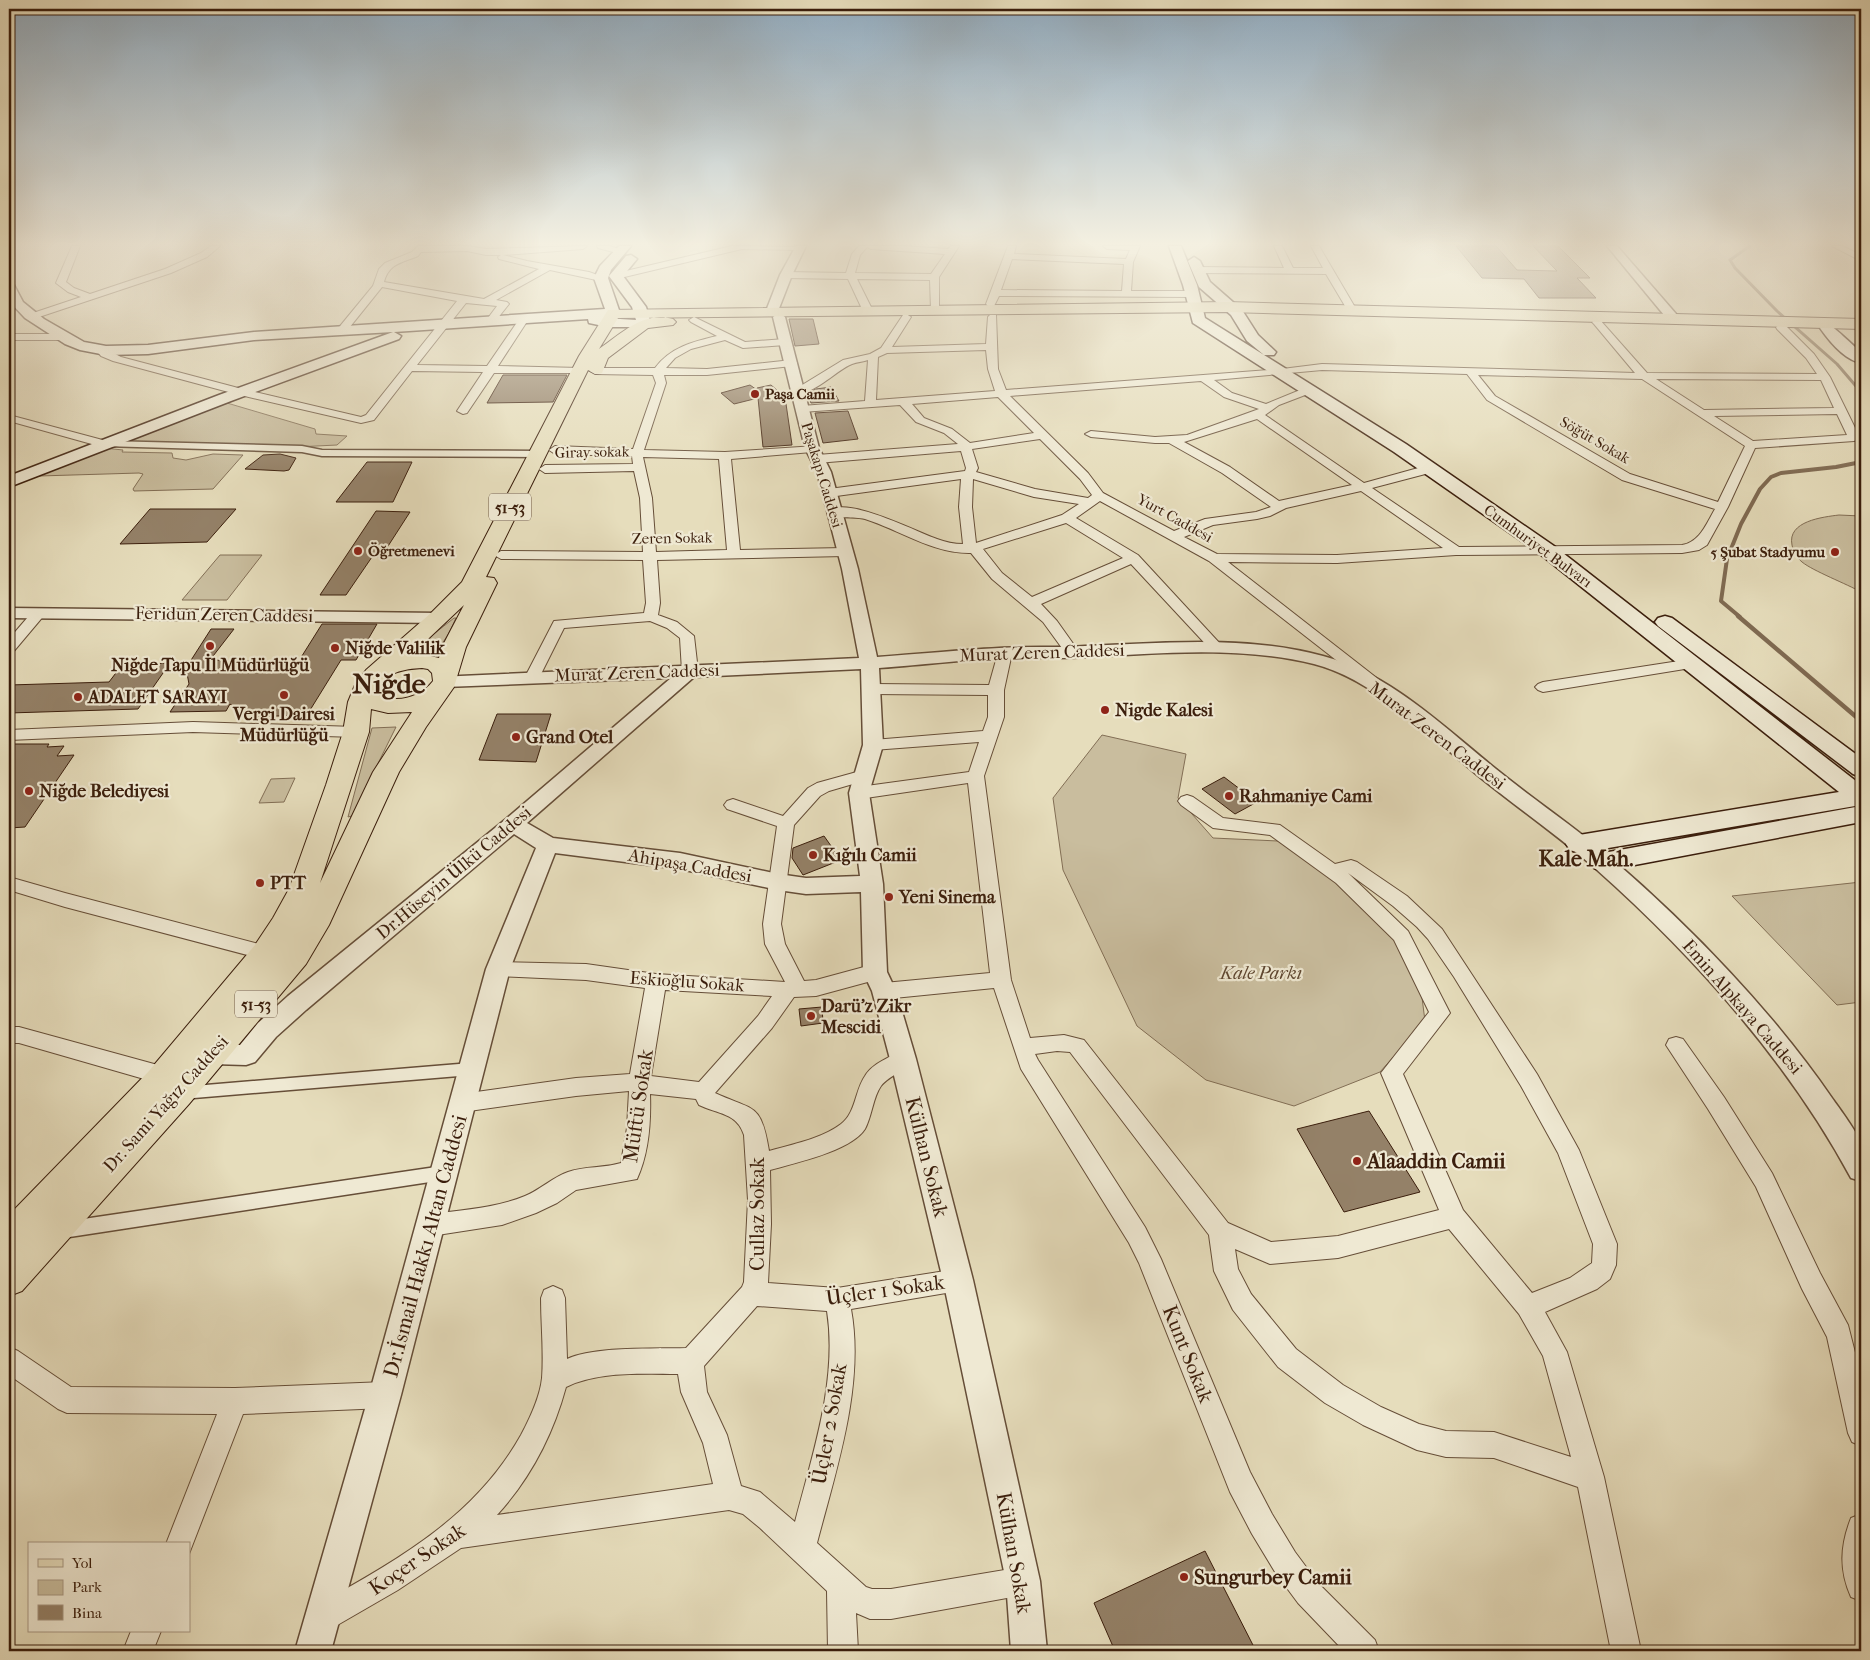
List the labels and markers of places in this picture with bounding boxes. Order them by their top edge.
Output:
place label: Paşa Camii [765,385,835,404]
marker: Paşa Camii [749,388,761,400]
place label: Öğretmenevi [368,542,455,560]
place label: 5 Şubat Stadyumu [1710,543,1826,561]
marker: Öğretmenevi [352,545,364,557]
marker: 5 Şubat Stadyumu [1829,546,1841,558]
place label: Niğde Valilik [345,638,445,659]
marker: Niğde Tapu İl Müdürlüğü [204,640,216,652]
marker: Niğde Valilik [329,642,341,654]
place label: Niğde Tapu İl Müdürlüğü [111,653,310,676]
place label: ADALET SARAYI [87,687,227,708]
marker: Vergi Dairesi Müdürlüğü [278,689,290,701]
marker: ADALET SARAYI [72,691,84,703]
place label: Nigde Kalesi [1115,700,1214,721]
place label: Vergi Dairesi Müdürlüğü [232,704,336,746]
marker: Nigde Kalesi [1099,704,1111,716]
place label: Grand Otel [526,727,614,748]
marker: Grand Otel [510,731,522,743]
place label: Niğde Belediyesi [39,781,170,802]
marker: Niğde Belediyesi [23,785,35,797]
place label: Rahmaniye Cami [1239,786,1373,807]
marker: Rahmaniye Cami [1223,790,1235,802]
place label: Kığılı Camii [823,845,917,866]
marker: Kığılı Camii [807,849,819,861]
place label: PTT [270,873,307,894]
marker: PTT [254,877,266,889]
place label: Yeni Sinema [898,887,996,908]
marker: Yeni Sinema [883,891,895,903]
place label: Darü’z Zikr Mescidi [820,996,911,1038]
marker: Darü’z Zikr Mescidi [805,1010,817,1022]
place label: Alaaddin Camii [1365,1149,1506,1173]
marker: Alaaddin Camii [1351,1155,1363,1167]
place label: Sungurbey Camii [1194,1565,1353,1589]
marker: Sungurbey Camii [1178,1571,1190,1583]

